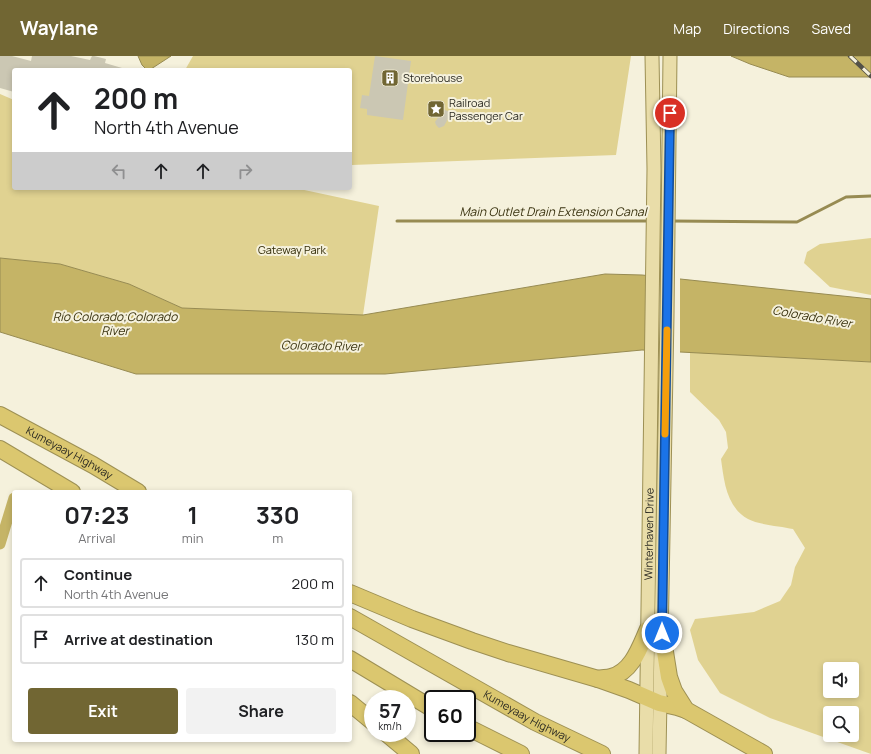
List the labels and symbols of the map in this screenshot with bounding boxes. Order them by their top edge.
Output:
building icon: Storehouse [380,68,400,88]
place label: Storehouse [403,70,463,85]
place label: Railroad Passenger Car [449,95,523,123]
pin [653,96,687,130]
place icon: Railroad Passenger Car [426,99,446,119]
water label: Main Outlet Drain Extension Canal [459,203,649,220]
park label: Gateway Park [258,242,327,257]
water label: Colorado River [771,301,855,332]
water label: Río Colorado;Colorado River [53,308,178,339]
water label: Colorado River [281,336,363,355]
street label: Kumeyaay Highway [24,422,116,482]
street label: Winterhaven Drive [640,487,657,580]
position arrow [641,612,683,654]
street label: Kumeyaay Highway [481,686,573,745]
speed limit sign: 60 [424,690,476,742]

